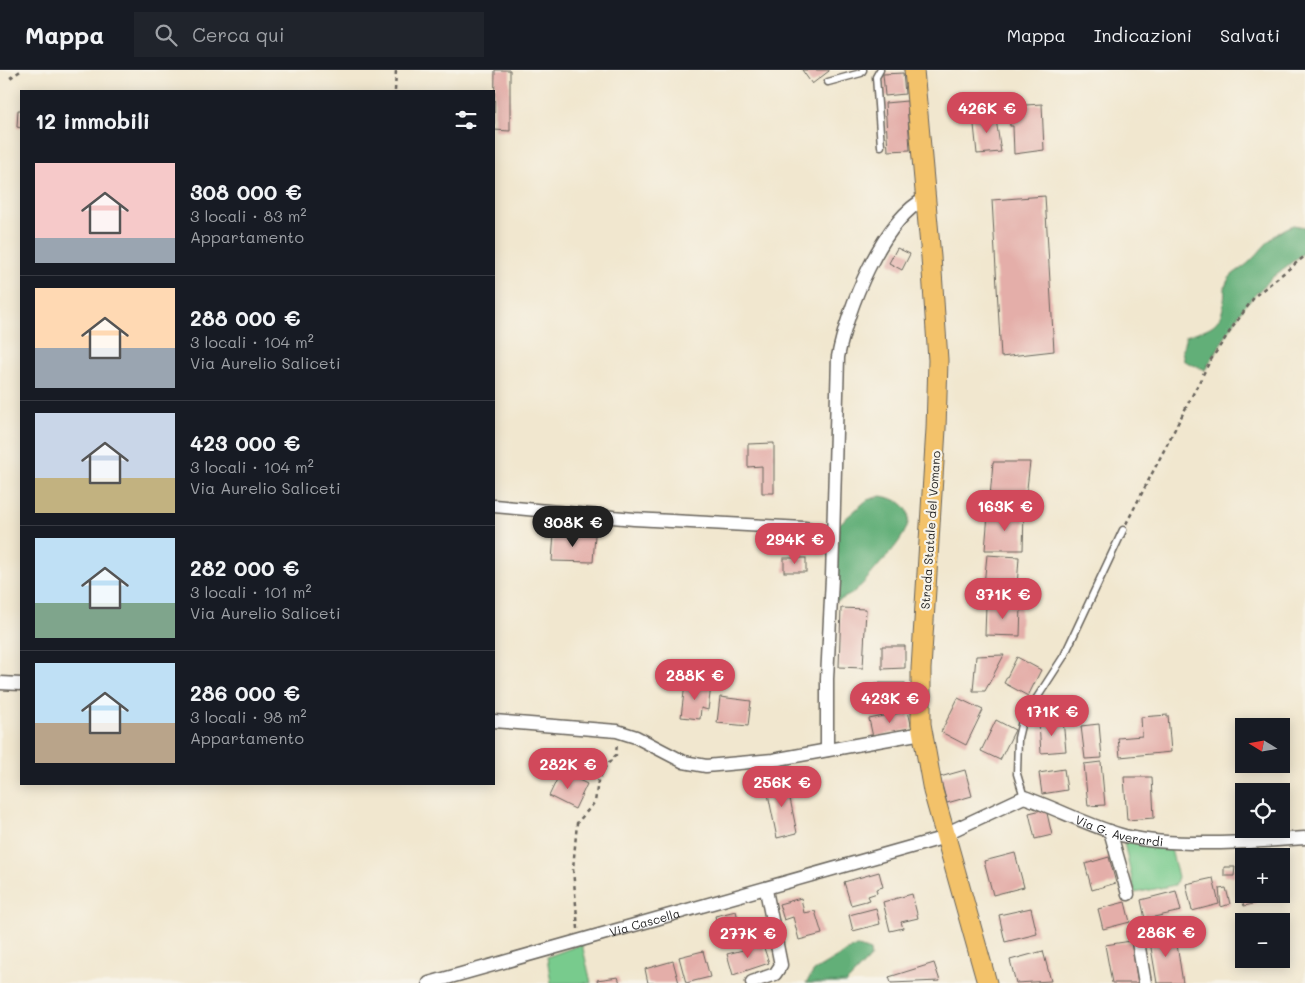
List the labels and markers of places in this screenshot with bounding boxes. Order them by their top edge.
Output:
pin: 426K € [946,92,1028,134]
pin: 163K € [964,490,1046,532]
pin: 308K € [532,506,614,548]
pin: 294K € [754,522,836,565]
pin: 371K € [962,578,1044,620]
pin: 288K € [654,658,736,701]
pin: 423K € [849,682,931,724]
pin: 171K € [1011,694,1093,737]
pin: 282K € [527,748,609,790]
pin: 256K € [741,766,823,808]
pin: 277K € [707,916,789,959]
pin: 286K € [1125,916,1207,958]

